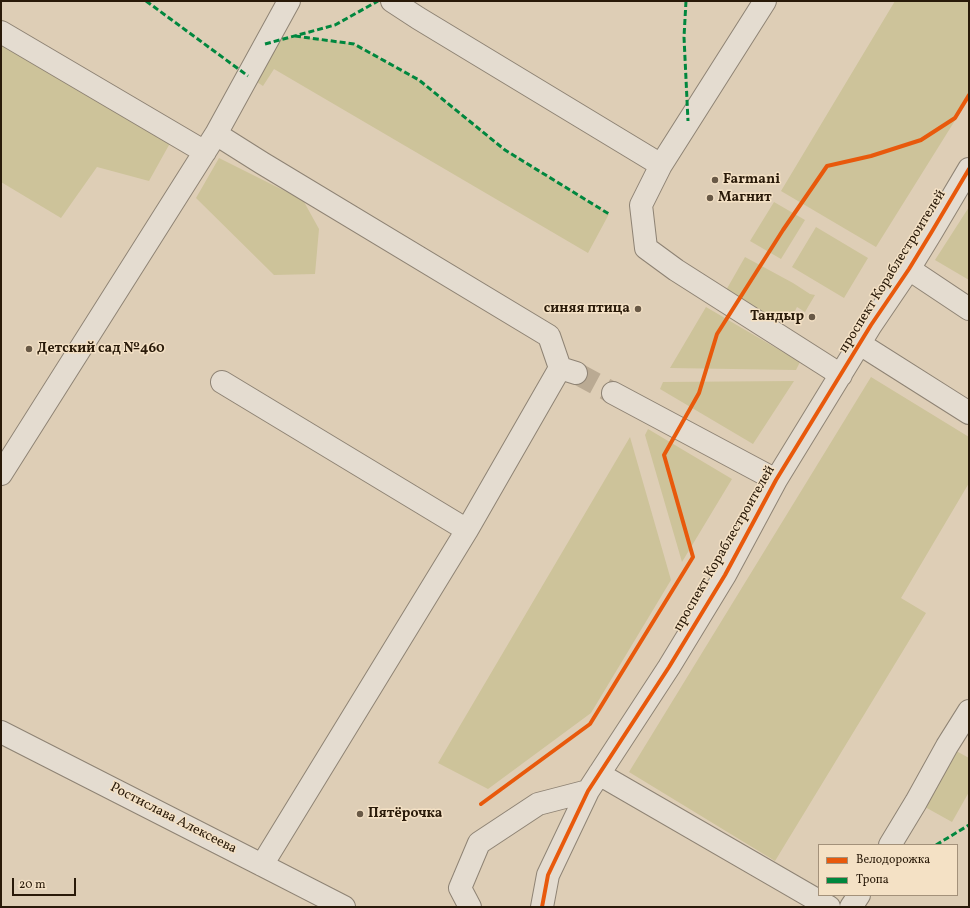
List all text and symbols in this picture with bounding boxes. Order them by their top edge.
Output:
place label: Farmani [723,172,780,188]
marker: Farmani [710,175,720,185]
street label: проспект Кораблестроителей [836,188,950,356]
place label: Магнит [718,190,772,206]
marker: Магнит [705,193,715,203]
place label: синяя птица [544,301,630,317]
marker: синяя птица [633,304,643,314]
place label: Тандыр [750,309,804,325]
marker: Тандыр [807,312,817,322]
place label: Детский сад №460 [37,341,165,357]
marker: Детский сад №460 [24,344,34,354]
street label: проспект Кораблестроителей [671,463,779,635]
street label: Ростислава Алексеева [107,780,239,858]
place label: Пятёрочка [368,806,443,822]
marker: Пятёрочка [355,809,365,819]
legend [818,844,958,896]
text: Велодорожка [856,852,930,868]
scale bar [14,870,78,896]
text: Тропа [856,872,889,888]
text: 20 m [19,877,46,893]

